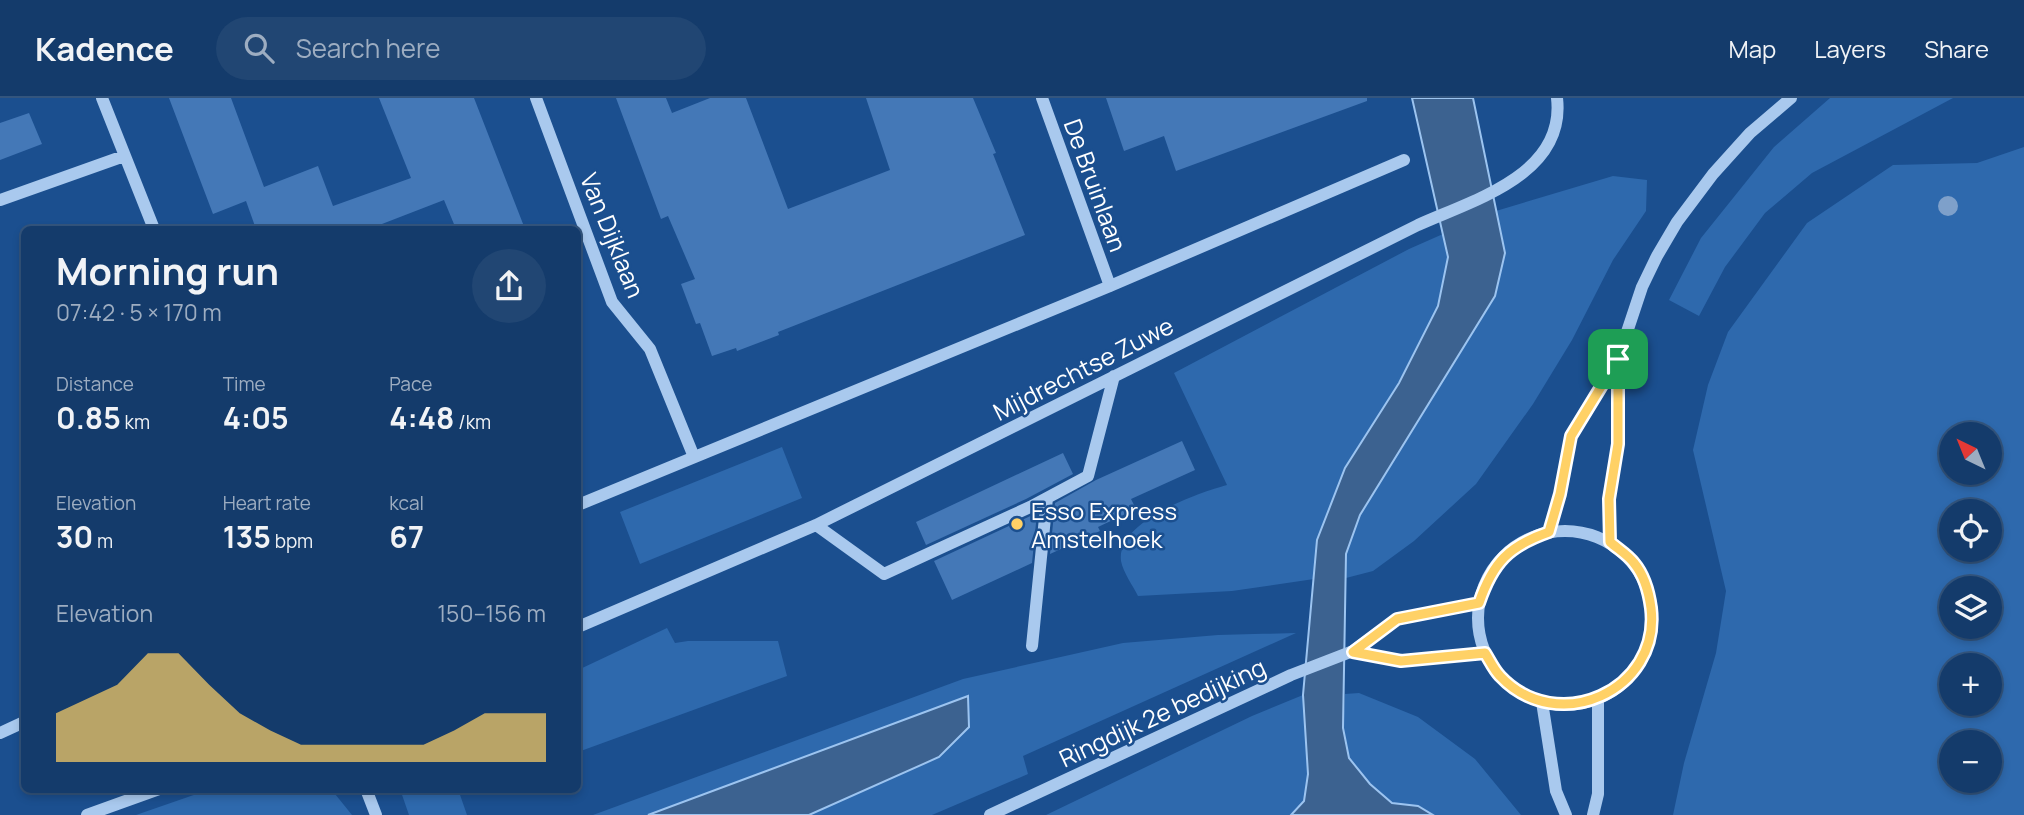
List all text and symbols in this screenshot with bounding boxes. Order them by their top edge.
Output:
search box [216,17,706,80]
text: Kadence [35,26,174,71]
icon: search [240,29,278,67]
text: Search here [296,30,440,66]
text: Map [1729,32,1776,65]
text: Layers [1814,32,1886,65]
text: Share [1924,32,1989,65]
street label: De Bruinlaan [1057,114,1135,256]
street label: Van Dijklaan [573,168,653,302]
text: Morning run [56,244,279,296]
button: share [472,249,546,323]
text: 07:42 · 5 × 170 m [56,296,222,328]
street label: Mijdrechtse Zuwe [987,308,1179,428]
pin [1588,329,1648,389]
icon: arrive [1599,340,1637,378]
text: Distance [56,371,134,397]
text: Time [223,371,266,397]
text: Pace [389,371,432,397]
text: 0.85 [56,397,121,438]
text: 4:05 [223,397,289,438]
text: 4:48 [389,397,455,438]
text: km [121,409,150,435]
text: /km [455,409,491,435]
north arrow [1939,422,2002,485]
map controls [1939,422,2002,793]
text: Elevation [56,490,136,516]
text: Heart rate [223,490,311,516]
text: kcal [389,490,424,516]
place label: Esso Express Amstelhoek [1031,494,1177,555]
button: locate [1939,499,2002,562]
text: 30 [56,516,93,557]
text: 135 [223,516,271,557]
text: 67 [389,516,424,557]
marker: Esso Express Amstelhoek [1009,516,1025,532]
text: m [93,528,113,554]
text: bpm [271,528,313,554]
button: layers [1939,576,2002,639]
text: Elevation [56,597,153,629]
text: 150–156 m [437,597,546,629]
street label: Ringdijk 2e bedijking [1053,650,1271,774]
button: + [1939,653,2002,716]
button: − [1939,730,2002,793]

